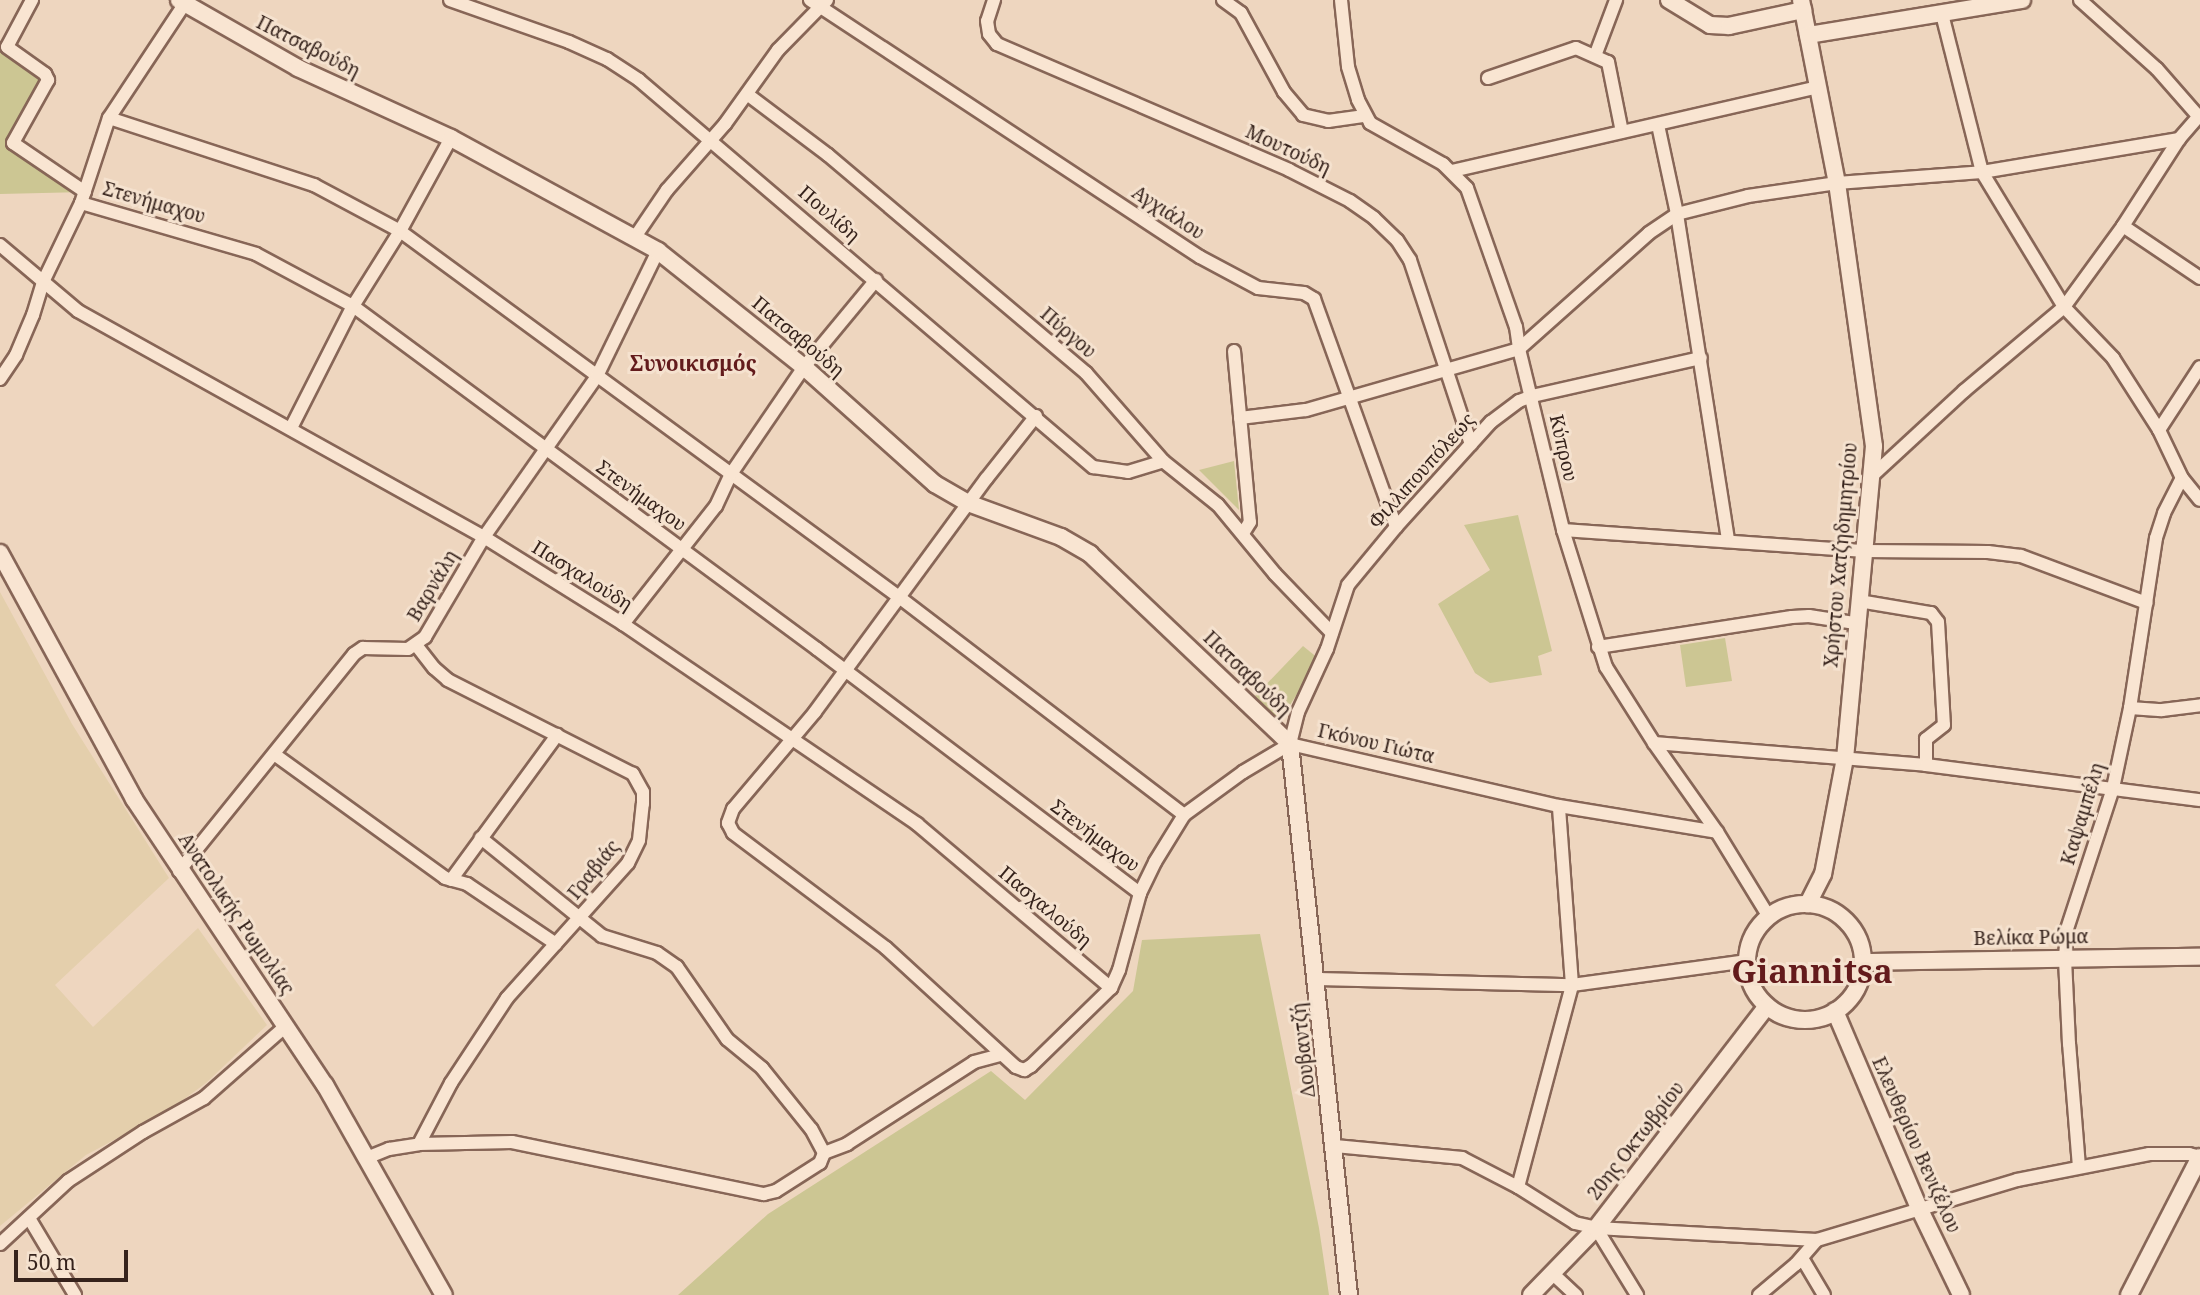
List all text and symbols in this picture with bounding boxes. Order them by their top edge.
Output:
street label: Πατσαβούδη [253,11,363,83]
street label: Μουτούδη [1242,120,1334,180]
street label: Στενήμαχου [100,178,208,228]
street label: Πουλίδη [794,181,864,247]
street label: Αγχιάλου [1128,181,1208,245]
street label: Πατσαβούδη [747,292,849,382]
street label: Πύργου [1036,303,1100,363]
district label: Συνοικισμός [630,350,756,376]
street label: Φιλλιπουπόλεως [1364,409,1480,533]
street label: Κύπρου [1544,412,1582,484]
street label: Χρήστου Χατζηδημητρίου [1820,442,1862,668]
street label: Στενήμαχου [592,456,690,536]
street label: Πασχαλούδη [528,536,636,616]
street label: Βαρνάλη [403,546,463,626]
street label: Πατσαβούδη [1198,627,1296,721]
street label: Γκόνου Γιώτα [1315,720,1437,768]
street label: Καψαμπέλη [2057,760,2109,868]
street label: Στενήμαχου [1046,795,1144,877]
street label: Ανατολικής Ρωμυλίας [173,829,299,999]
street label: Γραβιάς [563,836,625,904]
street label: Πασχαλούδη [994,862,1096,952]
street label: Βελίκα Ρώμα [1973,926,2089,950]
district label: Giannitsa [1731,951,1893,991]
street label: Δουβαντζή [1288,1002,1320,1098]
street label: Ελευθερίου Βενιζέλου [1867,1053,1965,1237]
street label: 20ης Οκτωβρίου [1583,1077,1689,1205]
scale bar [18,1236,131,1280]
text: 50 m [27,1248,76,1276]

